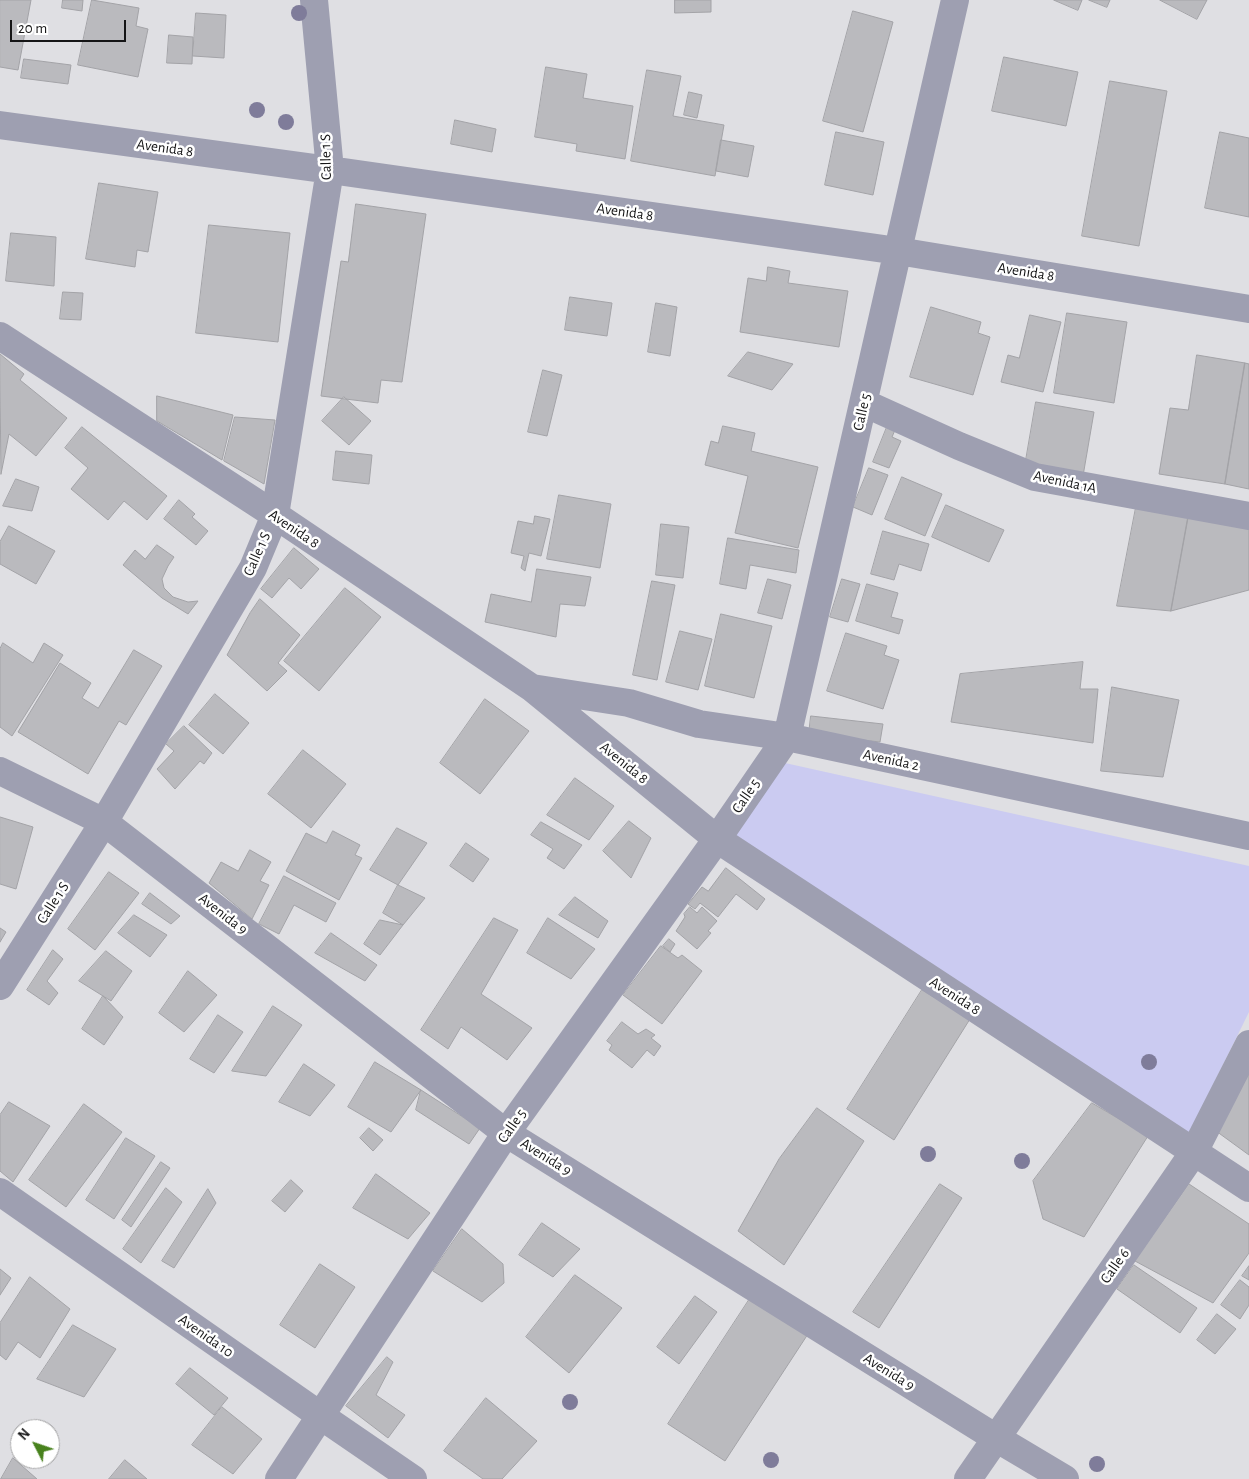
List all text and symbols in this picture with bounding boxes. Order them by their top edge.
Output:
scale bar [12,10,129,42]
text: 20 m [18,21,47,36]
street label: Calle 1 S [317,134,335,180]
street label: Avenida 8 [135,135,195,161]
street label: Avenida 8 [595,199,655,225]
street label: Avenida 8 [996,259,1056,285]
street label: Calle 5 [849,392,875,432]
street label: Avenida 1A [1032,467,1098,497]
street label: Avenida 8 [265,506,323,552]
street label: Calle 1 S [239,529,275,579]
street label: Avenida 8 [596,738,652,788]
street label: Avenida 2 [861,745,921,775]
street label: Calle 5 [728,775,764,817]
street label: Calle 1 S [33,879,73,927]
street label: Avenida 9 [195,889,251,939]
street label: Avenida 8 [926,973,984,1019]
street label: Calle 5 [494,1105,530,1147]
street label: Avenida 9 [517,1134,575,1180]
street label: Calle 6 [1097,1245,1133,1287]
street label: Avenida 10 [175,1311,237,1361]
street label: Avenida 9 [860,1349,918,1395]
north arrow [10,1419,60,1469]
text: N [16,1427,33,1443]

